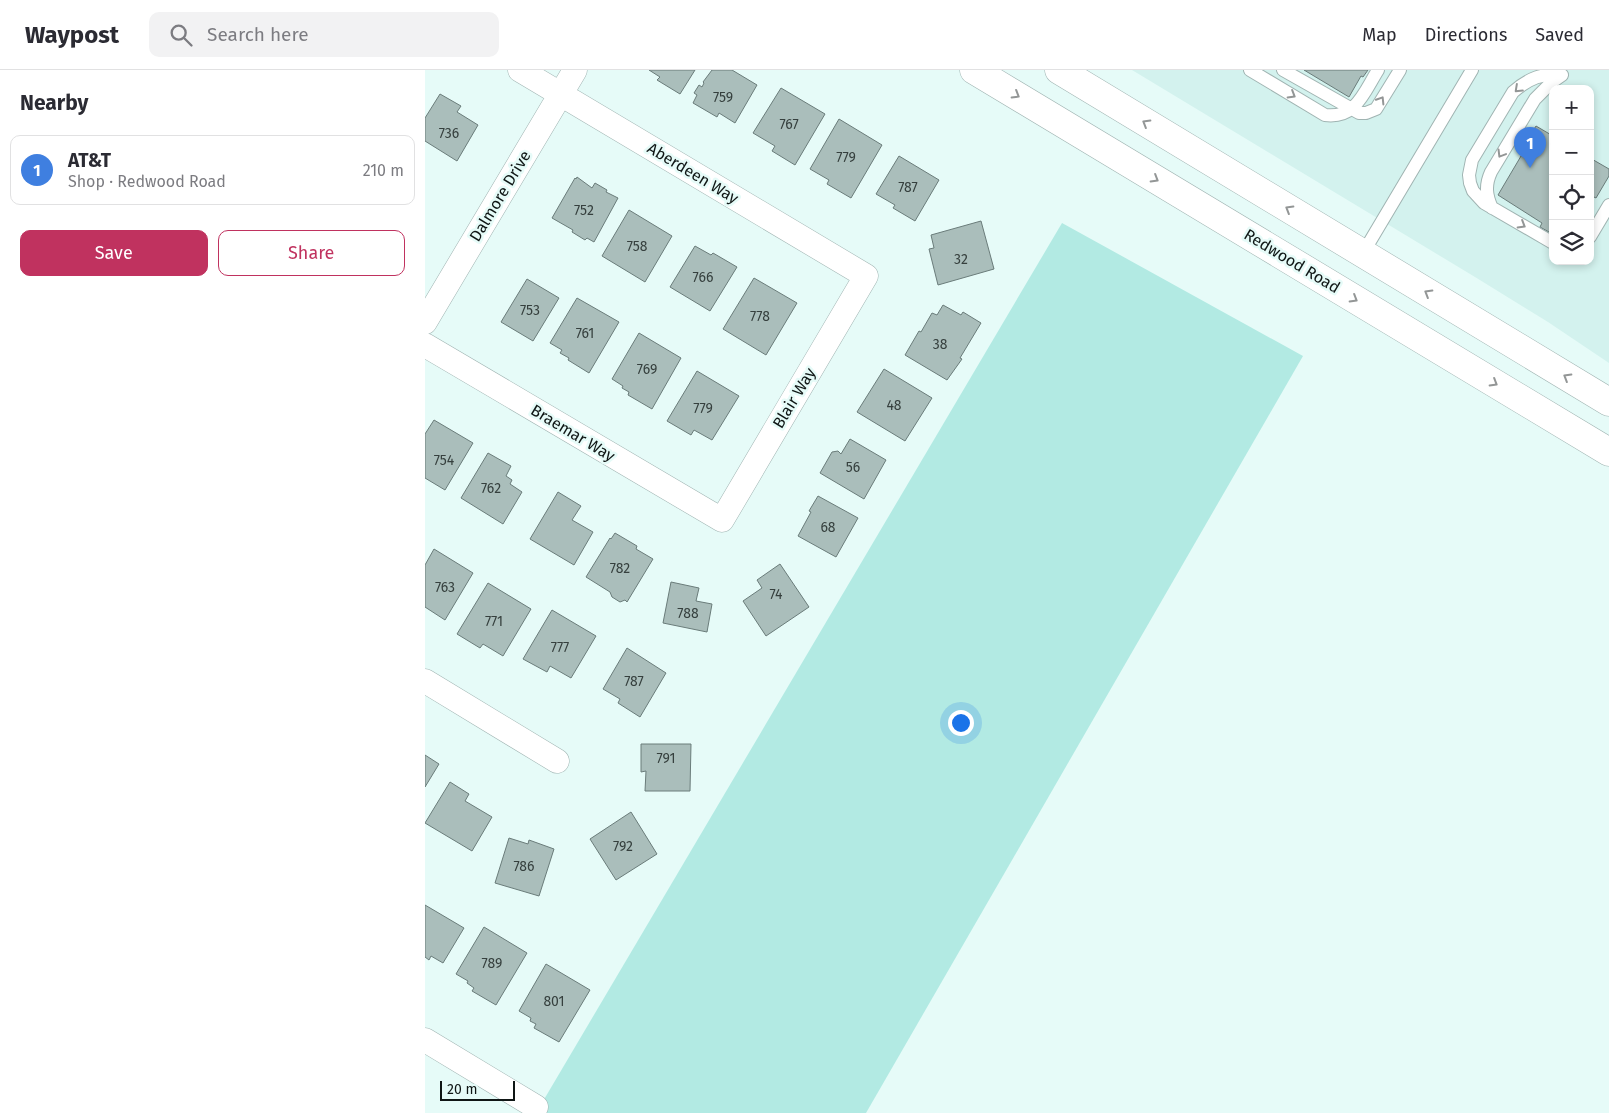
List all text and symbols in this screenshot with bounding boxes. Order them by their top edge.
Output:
search box [149,12,499,57]
text: Waypost [25,21,119,49]
icon: search [167,21,195,49]
text: Search here [207,23,309,46]
text: Map [1362,24,1397,46]
text: Directions [1425,24,1507,46]
text: Saved [1535,24,1584,46]
one-way arrow [1515,83,1524,92]
map controls [1549,85,1594,265]
button: + [1549,85,1594,130]
one-way arrow [1287,88,1296,98]
house number: 759 [713,89,733,106]
one-way arrow [1011,89,1020,99]
text: Nearby [20,90,88,116]
one-way arrow [1375,97,1384,106]
house number: 767 [779,116,799,133]
one-way arrow [1143,119,1152,129]
house number: 736 [439,125,459,142]
pin: 1 [1514,127,1546,168]
button: − [1549,130,1594,175]
street label: Aberdeen Way [644,138,742,208]
street label: Dalmore Drive [465,147,535,245]
text: AT&T [68,149,111,172]
house number: 779 [836,149,856,166]
one-way arrow [1498,149,1508,158]
text: 1 [33,161,41,180]
text: 210 m [363,161,404,180]
text: Shop · Redwood Road [68,172,226,191]
one-way arrow [1150,172,1159,182]
button: locate [1549,175,1594,220]
house number: 787 [898,179,918,196]
house number: 752 [574,202,594,219]
one-way arrow [1286,205,1295,215]
one-way arrow [1517,219,1526,229]
button: layers [1549,220,1594,265]
street label: Redwood Road [1241,225,1343,297]
button: Save [20,230,208,276]
button: Share [218,230,405,276]
house number: 758 [627,238,648,255]
house number: 32 [954,251,968,268]
house number: 766 [693,269,713,286]
one-way arrow [1425,289,1434,299]
one-way arrow [1349,292,1358,302]
house number: 753 [520,302,540,319]
house number: 778 [750,308,770,325]
house number: 761 [576,325,594,342]
house number: 38 [933,336,948,353]
house number: 769 [637,361,657,378]
street label: Blair Way [769,364,819,432]
one-way arrow [1564,373,1573,383]
one-way arrow [1488,376,1497,386]
house number: 48 [886,397,902,414]
street label: Braemar Way [528,400,619,466]
house number: 779 [693,400,713,417]
house number: 754 [434,452,455,469]
house number: 56 [846,459,860,476]
house number: 762 [481,480,501,497]
house number: 68 [820,519,836,536]
house number: 782 [610,560,630,577]
house number: 763 [435,579,455,596]
house number: 74 [769,586,783,603]
house number: 788 [677,605,699,622]
house number: 771 [485,613,503,630]
house number: 777 [551,639,569,656]
house number: 787 [624,673,644,690]
your location [948,710,974,736]
house number: 791 [656,750,676,767]
house number: 792 [613,838,633,855]
house number: 786 [513,858,535,875]
house number: 789 [482,955,502,972]
house number: 801 [543,993,565,1010]
scale bar [440,1078,515,1101]
text: 20 m [447,1081,477,1098]

